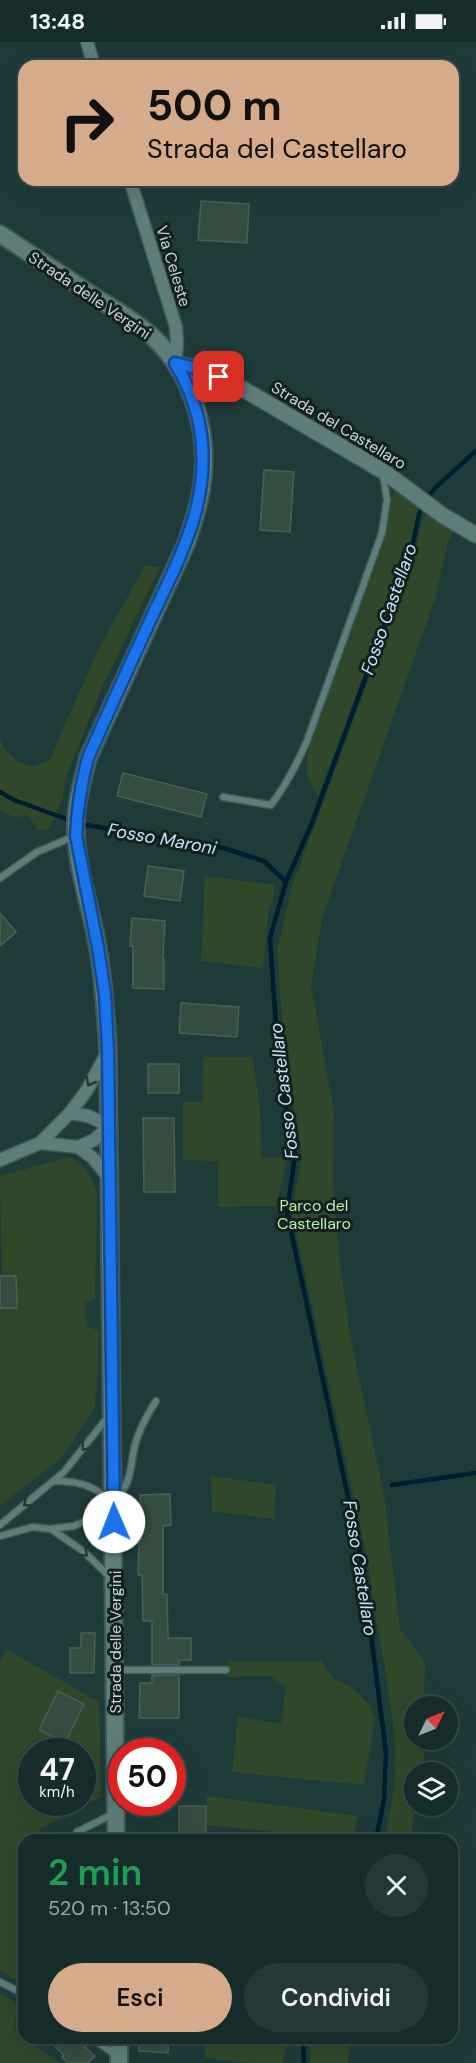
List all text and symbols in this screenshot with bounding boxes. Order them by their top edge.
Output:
text: 13:48 [30,7,85,36]
text: 500 m [147,78,282,133]
icon: right [48,84,126,162]
text: Strada del Castellaro [147,131,407,166]
street label: Via Celeste [151,223,196,309]
street label: Strada delle Vergini [25,247,155,344]
pin [193,351,244,402]
icon: arrive [202,360,235,393]
street label: Strada del Castellaro [267,377,410,474]
water label: Fosso Castellaro [355,540,423,678]
water label: Fosso Maroni [106,818,219,860]
water label: Fosso Castellaro [264,1022,304,1160]
one-way arrow [86,1076,98,1087]
park label: Parco del Castellaro [277,1195,351,1234]
one-way arrow [81,1440,92,1451]
position arrow [82,1490,146,1554]
one-way arrow [23,1495,34,1506]
water label: Fosso Castellaro [337,1498,383,1638]
one-way arrow [77,1546,88,1557]
street label: Strada delle Vergini [105,1570,126,1714]
north arrow [404,1696,458,1750]
map controls [404,1696,458,1816]
speed limit sign: 50 [108,1738,186,1816]
text: 47 [39,1750,75,1789]
button: layers [404,1762,458,1816]
text: km/h [39,1782,75,1802]
text: 2 min [48,1849,142,1896]
button: close [365,1854,428,1917]
text: 520 m · 13:50 [48,1895,171,1921]
button: Esci [48,1963,232,2032]
button: Condividi [244,1963,428,2032]

